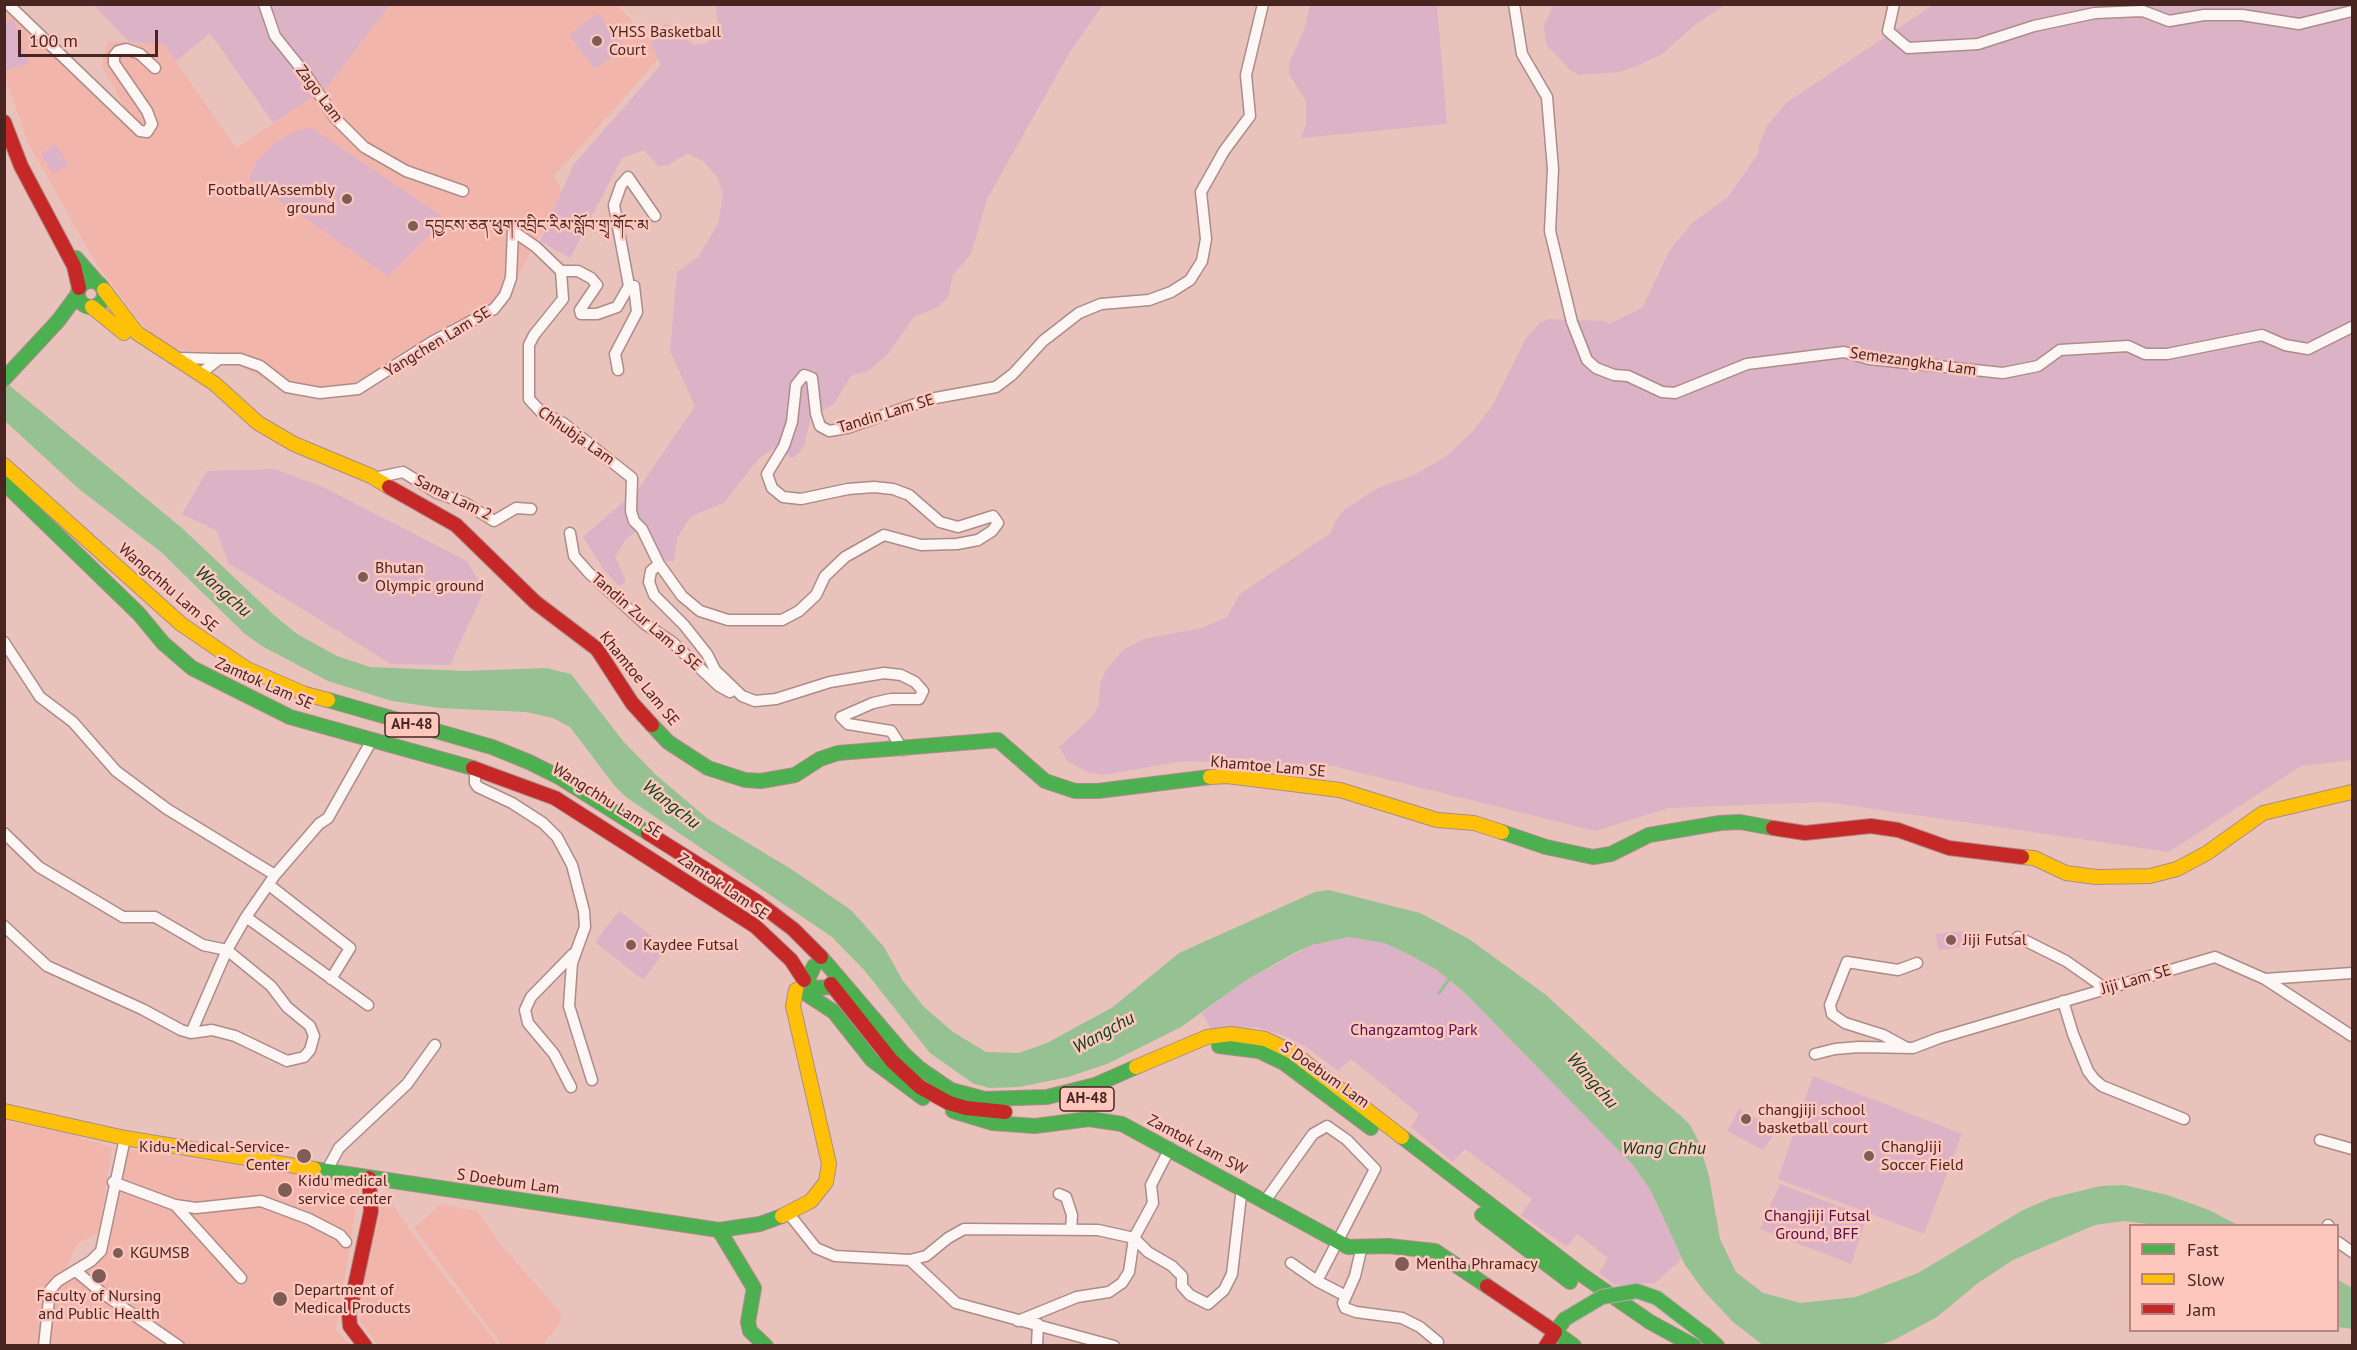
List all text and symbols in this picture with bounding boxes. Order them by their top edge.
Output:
scale bar [21,18,160,56]
place label: YHSS Basketball Court [609,22,721,60]
text: 100 m [29,29,78,52]
marker: YHSS Basketball Court [590,34,604,48]
street label: Zago Lam [291,62,347,126]
place label: Football/Assembly ground [208,180,335,218]
marker: Football/Assembly ground [340,192,354,206]
place label: དབྱངས་ཅན་ཕུག་འབྲིང་རིམ་སློབ་གྲྭ་གོང་མ [425,216,648,236]
marker: དབྱངས་ཅན་ཕུག་འབྲིང་རིམ་སློབ་གྲྭ་གོང་མ [406,219,420,233]
street label: Yangchen Lam SE [381,303,495,381]
street label: Semezangkha Lam [1849,344,1977,380]
street label: Tandin Lam SE [835,390,937,438]
street label: Chhubja Lam [534,403,618,469]
street label: Sama Lam 2 [411,471,495,525]
street label: Wangchhu Lam SE [114,540,222,636]
place label: Bhutan Olympic ground [375,558,484,596]
water label: Wangchu [191,562,255,622]
street label: Tandin Zur Lam 9 SE [587,569,705,675]
marker: Bhutan Olympic ground [356,570,370,584]
street label: Khamtoe Lam SE [595,628,683,730]
street label: Zamtok Lam SE [212,654,316,714]
road number: AH-48 [385,713,439,737]
street label: Khamtoe Lam SE [1209,752,1327,782]
street label: Wangchhu Lam SE [549,760,665,842]
water label: Wangchu [638,776,704,834]
street label: Zamtok Lam SE [674,850,772,924]
place label: Jiji Futsal [1963,930,2026,950]
marker: Jiji Futsal [1944,933,1958,947]
place label: Kaydee Futsal [643,935,738,955]
marker: Kaydee Futsal [624,938,638,952]
street label: Jiji Lam SE [2099,961,2173,999]
water label: Wangchu [1069,1007,1139,1059]
park label: Changzamtog Park [1350,1020,1478,1040]
street label: S Doebum Lam [1277,1037,1373,1113]
water label: Wangchu [1562,1049,1622,1113]
road number: AH-48 [1060,1087,1114,1111]
place label: changjiji school basketball court [1758,1100,1868,1138]
street label: Zamtok Lam SW [1144,1111,1250,1179]
marker: changjiji school basketball court [1739,1112,1753,1126]
place label: Kidu-Medical-Service- Center [139,1137,290,1175]
place label: ChangJiji Soccer Field [1881,1137,1964,1175]
water label: Wang Chhu [1622,1138,1706,1160]
marker: Kidu-Medical-Service- Center [295,1147,313,1165]
marker: ChangJiji Soccer Field [1862,1149,1876,1163]
street label: S Doebum Lam [455,1165,561,1199]
place label: Kidu medical service center [298,1171,392,1209]
marker: Kidu medical service center [276,1181,294,1199]
park label: Changjiji Futsal Ground, BFF [1764,1206,1870,1244]
legend [2129,1224,2339,1332]
text: Fast [2187,1238,2219,1261]
place label: KGUMSB [130,1243,190,1263]
marker: KGUMSB [111,1246,125,1260]
place label: Menlha Phramacy [1416,1254,1538,1274]
marker: Menlha Phramacy [1393,1255,1411,1273]
marker: Faculty of Nursing and Public Health [90,1267,108,1285]
text: Slow [2187,1268,2225,1291]
place label: Department of Medical Products [294,1280,411,1318]
place label: Faculty of Nursing and Public Health [37,1286,161,1324]
marker: Department of Medical Products [271,1290,289,1308]
text: Jam [2187,1298,2216,1321]

